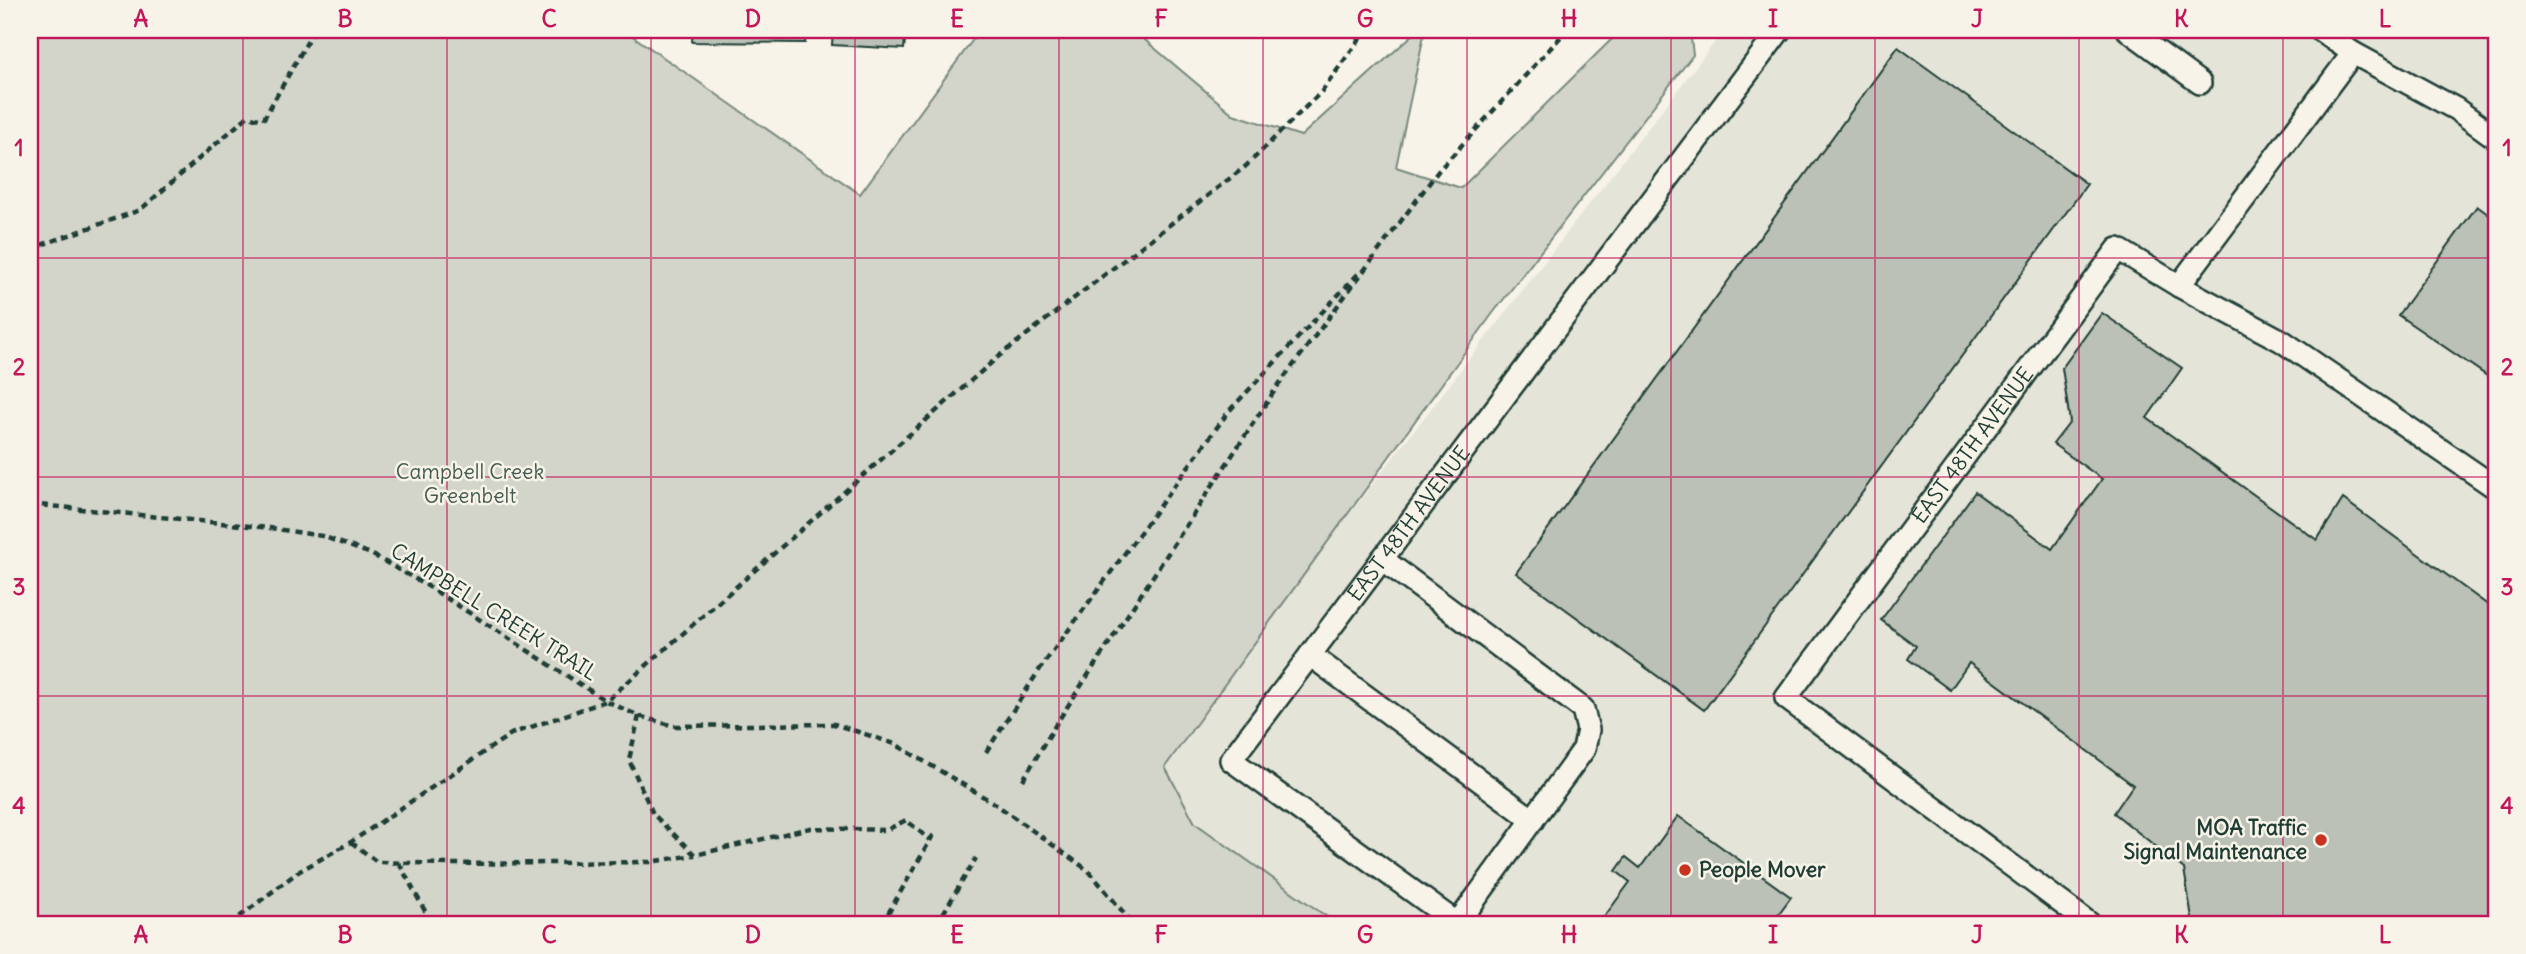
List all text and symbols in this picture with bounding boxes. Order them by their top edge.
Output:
text: A [134,4,149,33]
text: B [337,4,353,33]
text: C [541,4,557,33]
text: D [745,4,761,33]
text: E [950,4,964,33]
text: F [1154,4,1168,33]
text: G [1357,4,1373,33]
text: H [1561,4,1577,33]
text: I [1768,4,1778,33]
text: J [1971,4,1983,33]
text: K [2174,4,2189,33]
text: L [2379,4,2392,33]
text: 1 [14,133,24,162]
text: 1 [2502,133,2512,162]
text: 2 [13,352,26,381]
text: 2 [2501,352,2514,381]
street label: EAST 48TH AVENUE [1906,361,2039,529]
street label: EAST 48TH AVENUE [1341,440,1476,606]
park label: Campbell Creek Greenbelt [396,458,544,509]
street label: CAMPBELL CREEK TRAIL [386,537,603,686]
text: 3 [12,572,26,601]
text: 3 [2500,572,2514,601]
text: 4 [12,791,26,820]
text: 4 [2500,791,2514,820]
place label: MOA Traffic Signal Maintenance [2123,814,2307,865]
marker: MOA Traffic Signal Maintenance [2313,832,2329,848]
place label: People Mover [1699,856,1826,883]
marker: People Mover [1677,862,1693,878]
text: A [134,920,149,949]
text: B [337,920,353,949]
text: C [541,920,557,949]
text: D [745,920,761,949]
text: E [950,920,964,949]
text: F [1154,920,1168,949]
text: G [1357,920,1373,949]
text: H [1561,920,1577,949]
text: I [1768,920,1778,949]
text: J [1971,920,1983,949]
text: K [2174,920,2189,949]
text: L [2379,920,2392,949]

